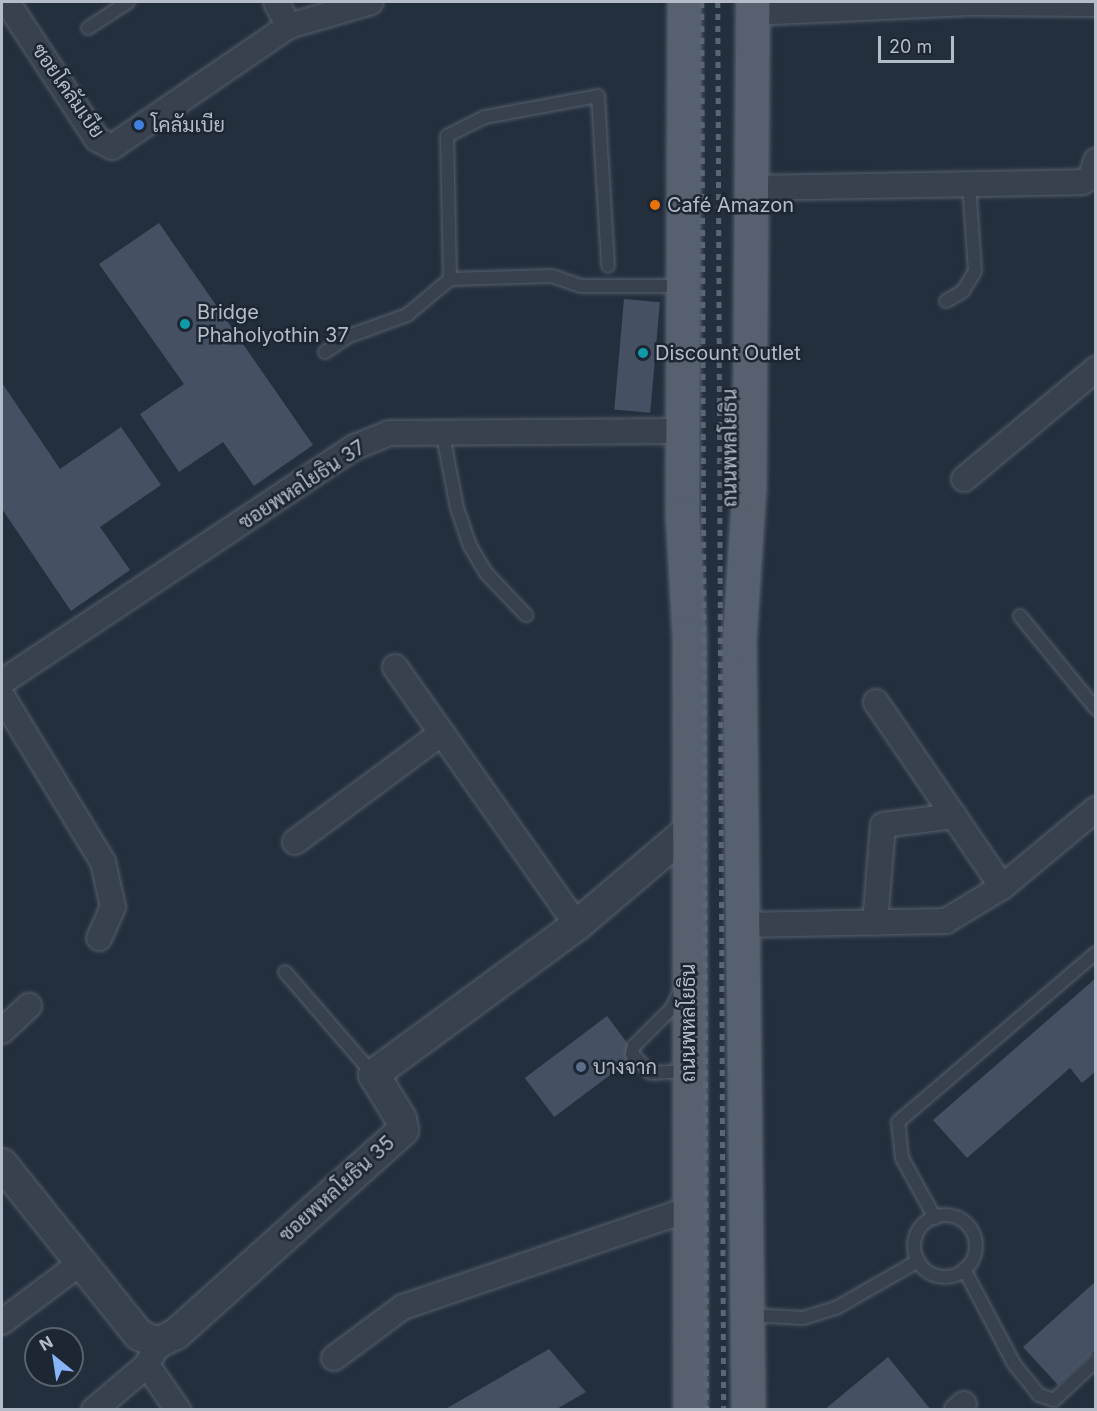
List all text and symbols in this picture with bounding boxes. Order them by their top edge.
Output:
scale bar [881,24,958,62]
text: 20 m [889,36,932,57]
street label: ซอยโคลัมเบีย [27,39,109,143]
place label: โคลัมเบีย [151,113,225,137]
marker: โคลัมเบีย [132,118,146,132]
place label: Café Amazon [667,193,794,217]
marker: Café Amazon [648,198,662,212]
place label: Bridge Phaholyothin 37 [197,300,349,347]
marker: Bridge Phaholyothin 37 [178,317,192,331]
place label: Discount Outlet [655,341,801,365]
marker: Discount Outlet [636,346,650,360]
street label: ถนนพหลโยธิน [718,389,742,507]
street label: ซอยพหลโยธิน 37 [234,435,370,535]
street label: ถนนพหลโยธิน [676,964,700,1082]
place label: บางจาก [593,1055,657,1079]
marker: บางจาก [574,1060,588,1074]
street label: ซอยพหลโยธิน 35 [274,1131,400,1247]
north arrow [24,1327,84,1387]
text: N [36,1331,56,1355]

